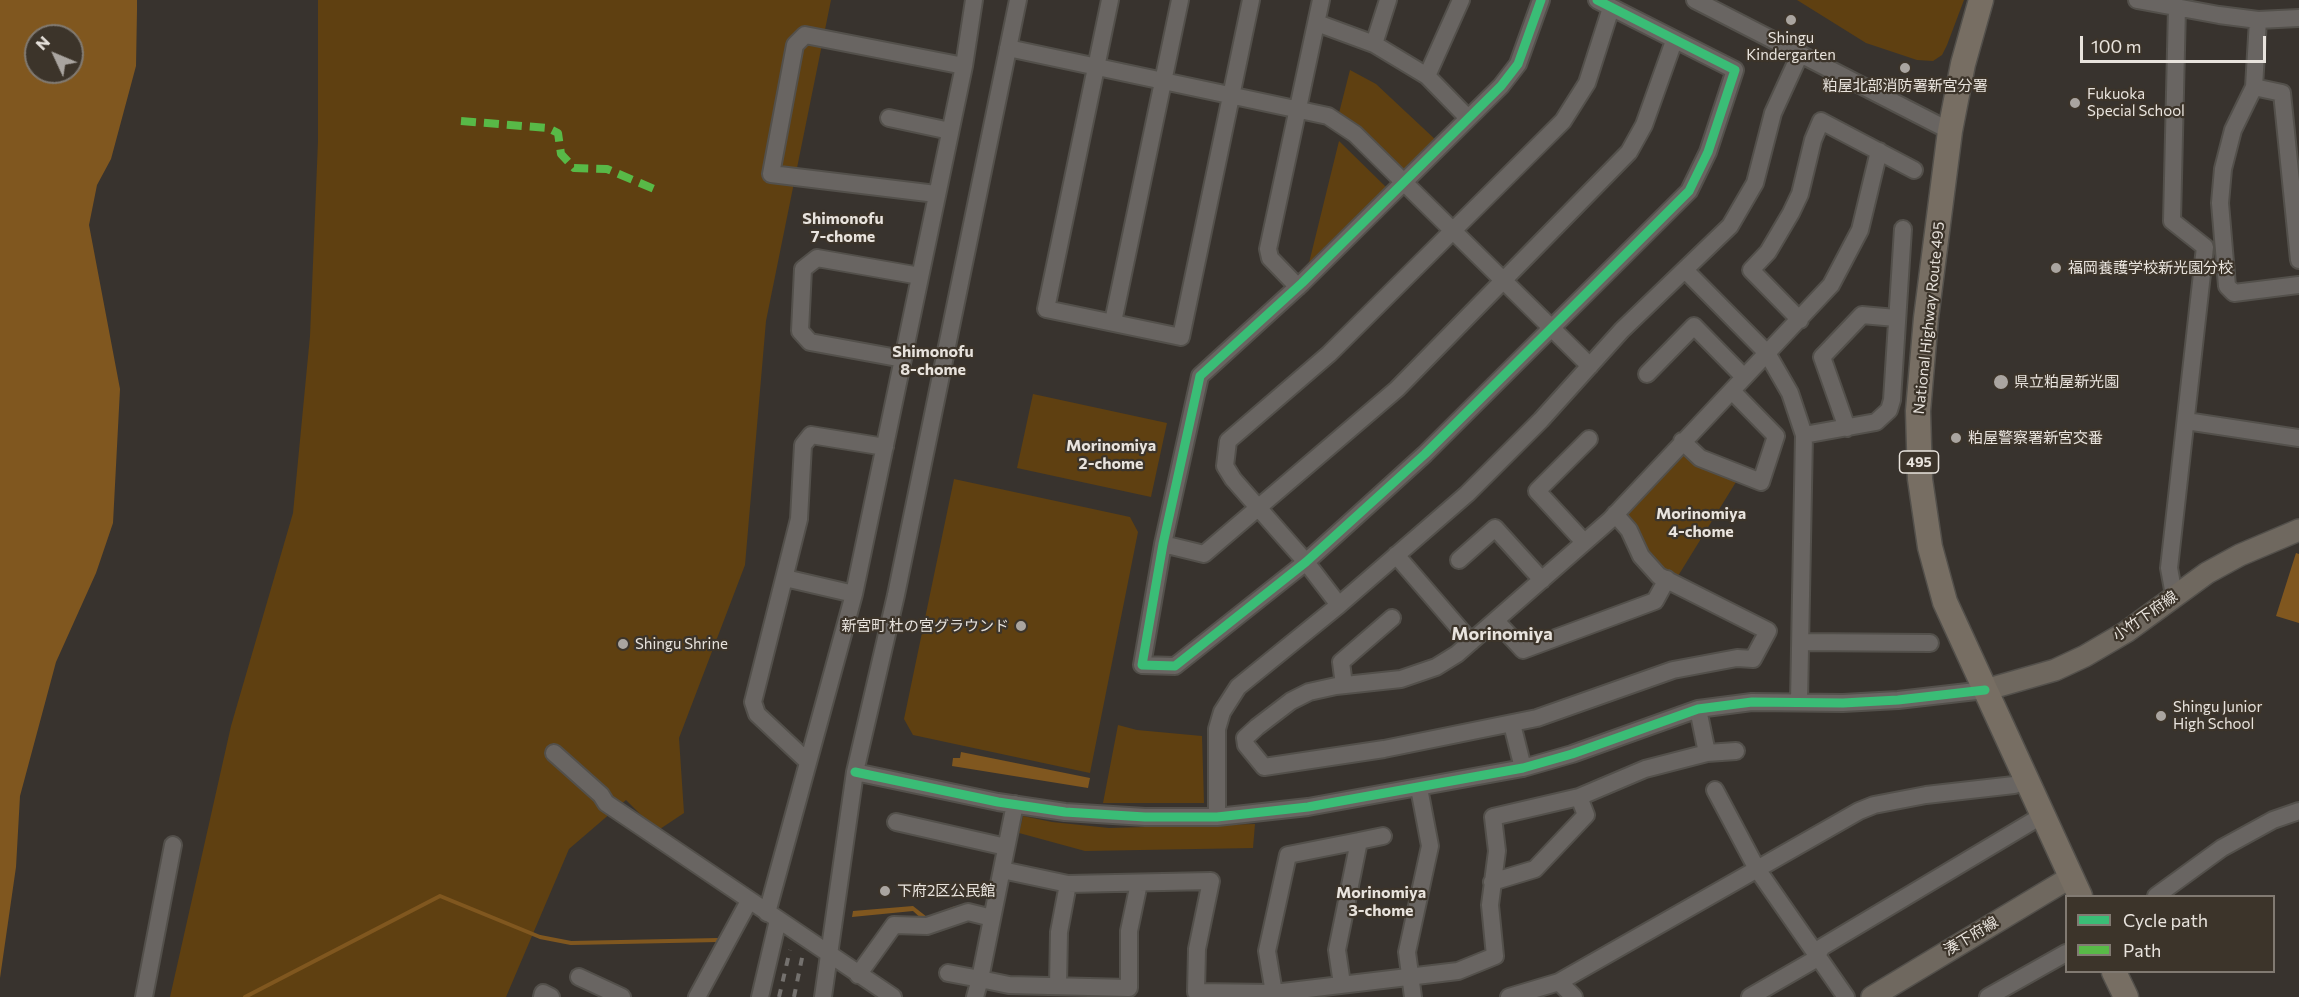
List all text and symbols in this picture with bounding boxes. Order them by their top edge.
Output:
marker: Shingu Kindergarten [1784,13,1798,27]
north arrow [24,24,84,84]
scale bar [2083,24,2269,62]
place label: Shingu Kindergarten [1746,29,1836,64]
text: N [31,32,53,53]
text: 100 m [2091,35,2141,57]
marker: 粕屋北部消防署新宮分署 [1898,61,1912,75]
place label: 粕屋北部消防署新宮分署 [1823,77,1987,95]
place label: Fukuoka Special School [2087,85,2185,120]
marker: Fukuoka Special School [2068,96,2082,110]
district label: Shimonofu 7-chome [802,209,884,247]
street label: National Highway Route 495 [1910,221,1948,415]
place label: 福岡養護学校新光園分校 [2068,259,2233,277]
marker: 福岡養護学校新光園分校 [2049,261,2063,275]
district label: Shimonofu 8-chome [892,342,974,380]
marker: 県立粕屋新光園 [1992,373,2010,391]
place label: 県立粕屋新光園 [2014,373,2119,391]
place label: 粕屋警察署新宮交番 [1968,429,2103,447]
marker: 粕屋警察署新宮交番 [1949,431,1963,445]
district label: Morinomiya 2-chome [1066,436,1156,474]
road number: 495 [1900,451,1938,473]
district label: Morinomiya 4-chome [1656,504,1746,542]
street label: 小竹下府線 [2109,587,2181,645]
place label: 新宮町 杜の宮グラウンド [841,617,1009,635]
marker: 新宮町 杜の宮グラウンド [1014,619,1028,633]
district label: Morinomiya [1451,623,1553,645]
place label: Shingu Shrine [635,635,728,653]
marker: Shingu Shrine [616,637,630,651]
place label: Shingu Junior High School [2173,698,2262,733]
marker: Shingu Junior High School [2154,709,2168,723]
place label: 下府2区公民館 [897,882,995,900]
district label: Morinomiya 3-chome [1336,883,1426,921]
marker: 下府2区公民館 [878,884,892,898]
legend [2065,895,2275,973]
text: Cycle path [2123,909,2208,931]
street label: 湊下府線 [1941,913,2001,959]
text: Path [2123,939,2161,961]

